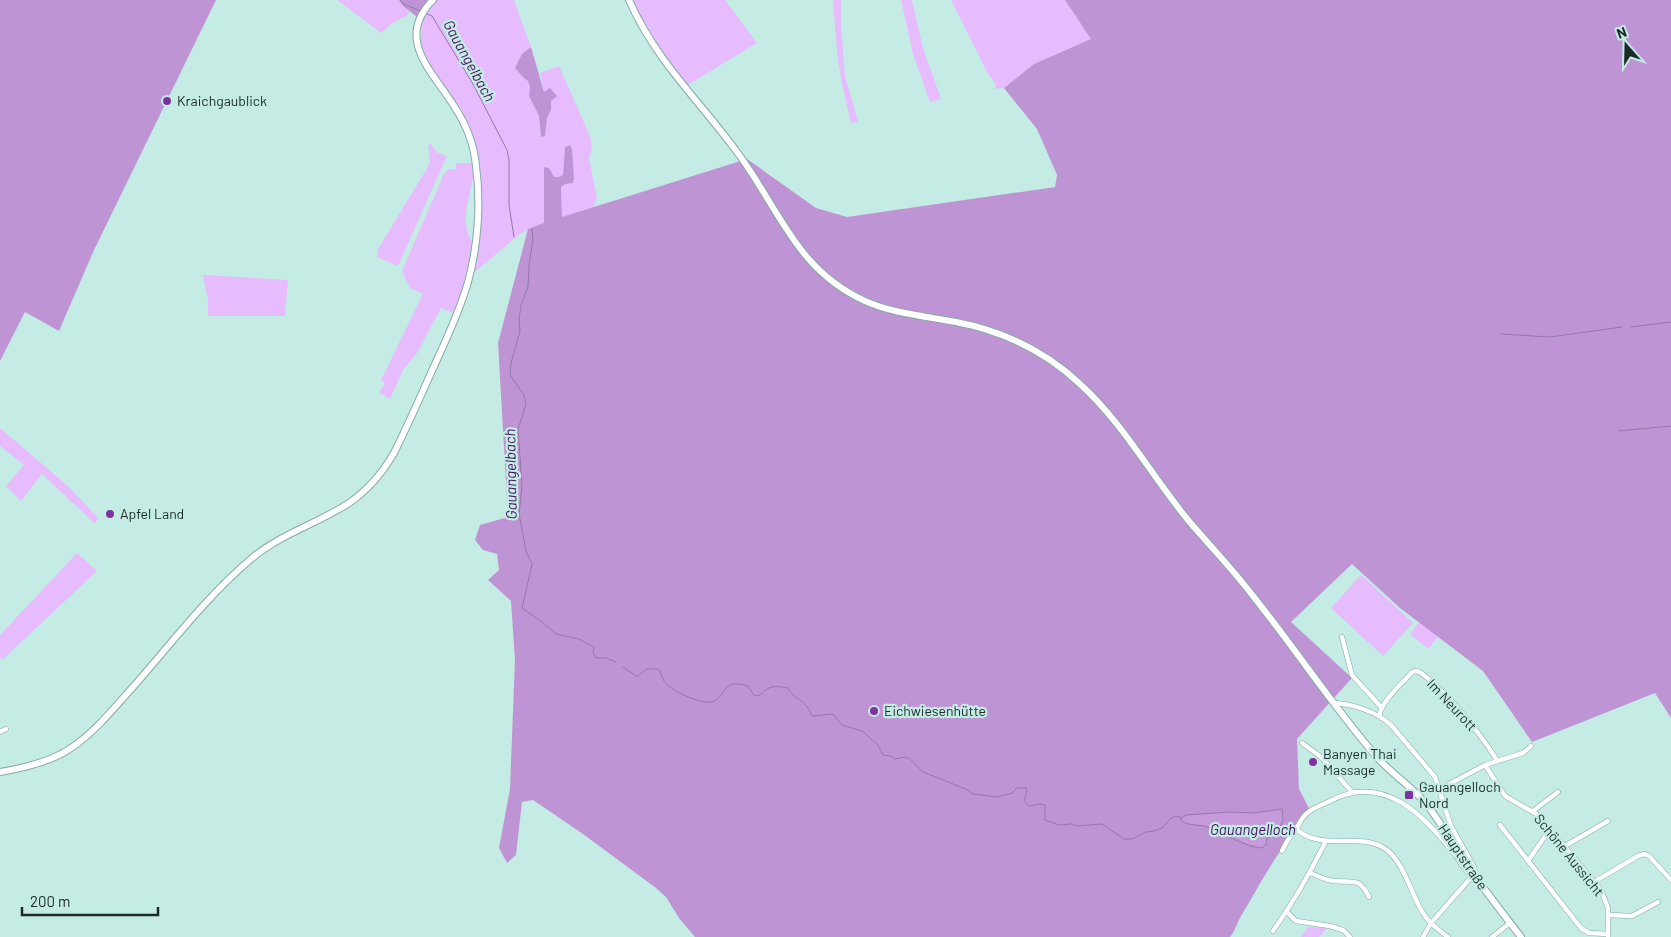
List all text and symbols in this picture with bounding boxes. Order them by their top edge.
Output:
water label: Gauangelbach [440,17,500,105]
north arrow [1601,20,1651,70]
text: N [1614,23,1629,42]
place label: Kraichgaublick [177,92,267,109]
marker: Kraichgaublick [161,95,173,107]
water label: Gauangelbach [500,428,520,519]
place label: Apfel Land [120,505,184,522]
marker: Apfel Land [104,508,116,520]
street label: Im Neurott [1424,675,1481,734]
place label: Eichwiesenhütte [884,702,986,719]
marker: Eichwiesenhütte [868,705,880,717]
place label: Banyen Thai Massage [1323,745,1397,778]
marker: Banyen Thai Massage [1307,756,1319,768]
place label: Gauangelloch Nord [1419,778,1501,811]
marker: Gauangelloch Nord [1403,789,1415,801]
street label: Schöne Aussicht [1531,810,1608,899]
water label: Gauangelloch [1210,820,1296,838]
street label: Hauptstraße [1435,820,1492,893]
scale bar [22,884,159,916]
text: 200 m [30,892,70,910]

